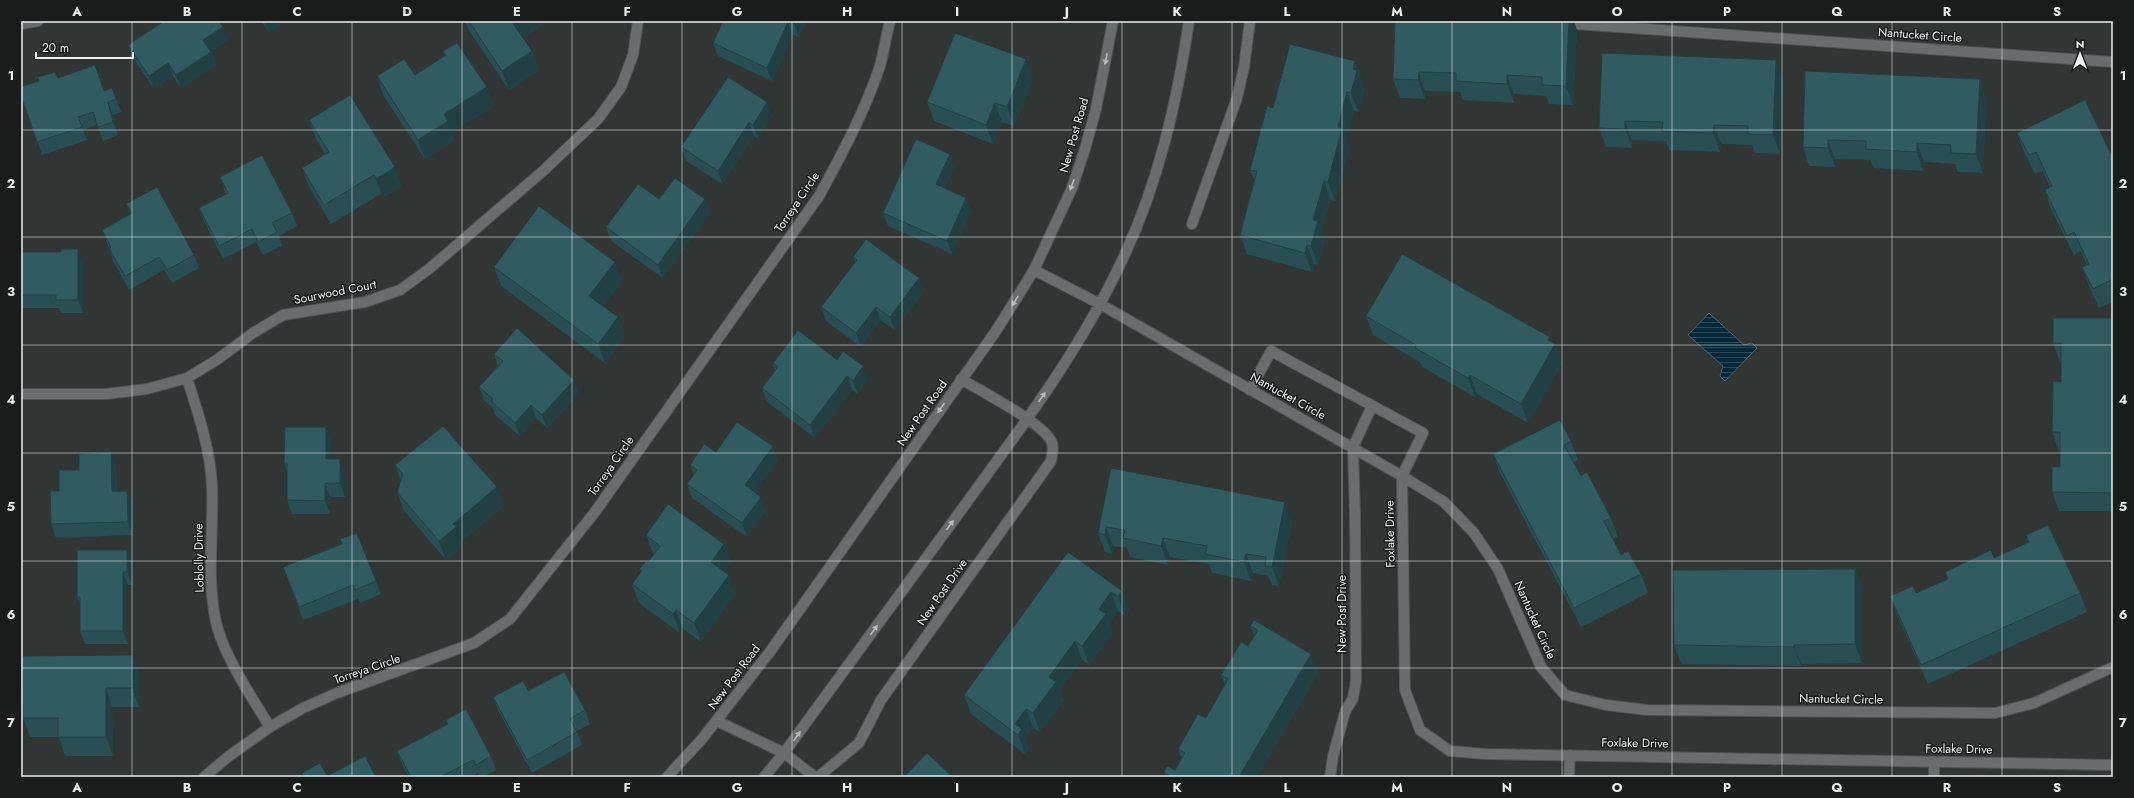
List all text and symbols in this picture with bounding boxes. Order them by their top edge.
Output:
text: A [71,2,82,21]
text: B [183,2,192,21]
text: C [292,2,302,21]
text: D [402,2,412,21]
text: E [513,2,521,21]
text: F [623,2,631,21]
text: G [732,2,743,21]
text: H [842,2,852,21]
text: I [955,2,959,21]
text: J [1062,2,1069,21]
text: K [1172,2,1182,21]
text: L [1284,2,1291,21]
text: M [1391,2,1403,21]
text: N [1502,2,1512,21]
text: O [1612,2,1623,21]
text: P [1723,2,1731,21]
text: Q [1831,2,1843,21]
text: R [1943,2,1952,21]
text: S [2053,2,2061,21]
street label: Nantucket Circle [1877,23,1963,47]
scale bar [36,34,133,60]
north arrow [2060,34,2100,74]
text: N [2076,36,2084,52]
text: 20 m [42,39,69,57]
one-way arrow [1103,53,1109,65]
text: 1 [8,66,14,85]
text: 1 [2120,66,2126,85]
street label: New Post Road [1055,95,1093,175]
street label: Torreya Circle [770,168,824,236]
text: 2 [7,174,15,193]
text: 2 [2119,174,2127,193]
one-way arrow [1069,179,1075,191]
street label: Sourwood Court [292,275,378,309]
text: 3 [7,282,15,301]
text: 3 [2119,282,2127,301]
one-way arrow [1011,295,1018,307]
street label: Nantucket Circle [1247,368,1329,424]
street label: New Post Road [893,376,951,450]
text: 4 [6,390,16,409]
text: 4 [2118,390,2128,409]
one-way arrow [1038,392,1046,402]
one-way arrow [937,403,945,413]
street label: Torreya Circle [584,432,638,500]
text: 5 [7,497,15,516]
text: 5 [2119,497,2127,516]
street label: Foxlake Drive [1380,500,1400,568]
one-way arrow [946,520,954,531]
street label: Loblolly Drive [189,523,209,593]
street label: New Post Drive [912,555,972,629]
street label: New Post Drive [1333,575,1351,653]
street label: Nantucket Circle [1510,578,1560,662]
text: 6 [7,605,16,624]
text: 6 [2119,605,2128,624]
one-way arrow [870,625,878,636]
street label: New Post Road [704,641,764,713]
street label: Torreya Circle [331,649,403,689]
street label: Nantucket Circle [1799,689,1883,709]
text: 7 [7,713,15,732]
text: 7 [2119,713,2127,732]
one-way arrow [793,730,801,741]
street label: Foxlake Drive [1601,733,1669,753]
street label: Foxlake Drive [1925,739,1993,759]
text: A [71,778,82,797]
text: B [183,778,192,797]
text: C [292,778,302,797]
text: D [402,778,412,797]
text: E [513,778,521,797]
text: F [623,778,631,797]
text: G [732,778,743,797]
text: H [842,778,852,797]
text: I [955,778,959,797]
text: J [1062,778,1069,797]
text: K [1172,778,1182,797]
text: L [1284,778,1291,797]
text: M [1391,778,1403,797]
text: N [1502,778,1512,797]
text: O [1612,778,1623,797]
text: P [1723,778,1731,797]
text: Q [1831,778,1843,797]
text: R [1943,778,1952,797]
text: S [2053,778,2061,797]

